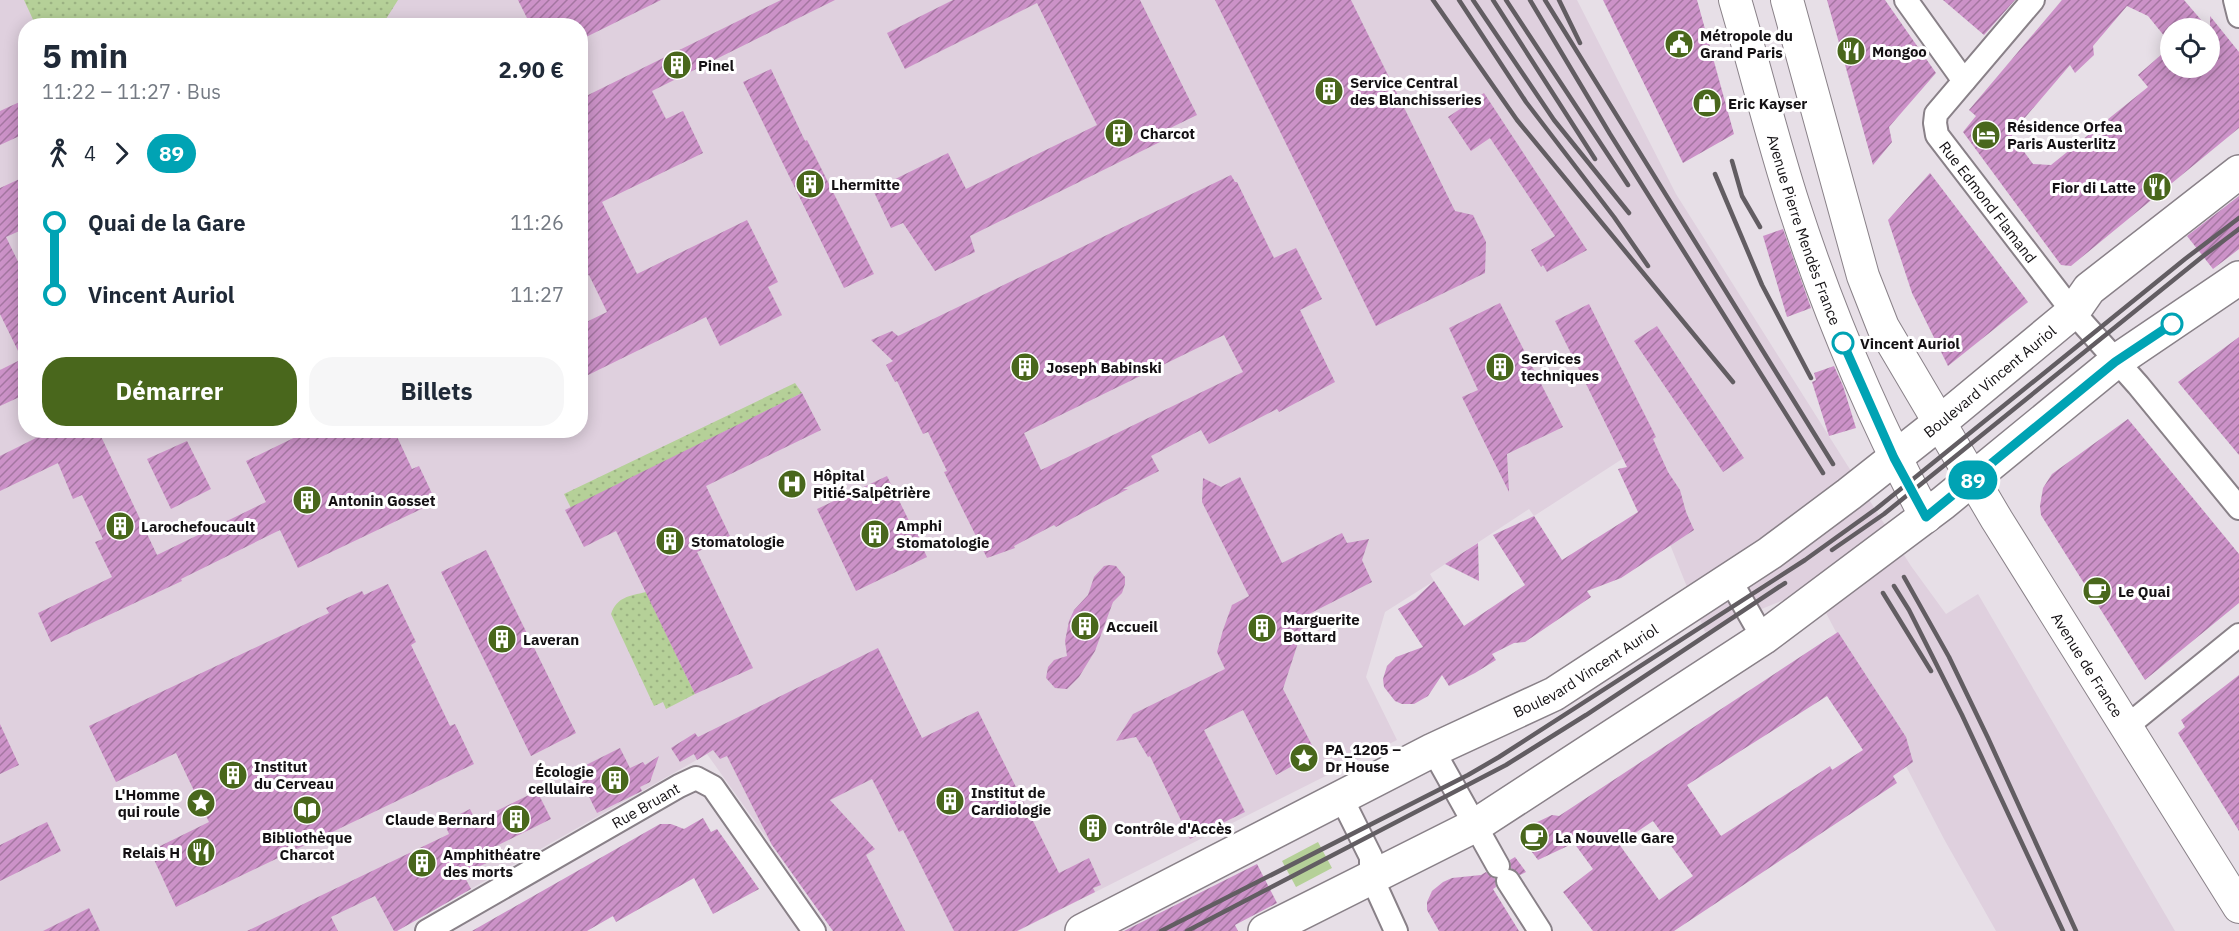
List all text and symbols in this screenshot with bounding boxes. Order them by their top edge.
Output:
map controls [2160,18,2220,78]
button: locate [2160,18,2220,78]
place label: Métropole du Grand Paris [1700,26,1793,62]
public building icon: Métropole du Grand Paris [1663,28,1695,60]
text: 5 min [42,34,128,77]
restaurant icon: Mongoo [1835,35,1867,67]
place label: Mongoo [1872,42,1927,61]
building icon: Pinel [661,49,693,81]
text: 2.90 € [499,55,564,84]
place label: Pinel [698,56,735,75]
place label: Service Central des Blanchisseries [1350,73,1482,109]
building icon: Service Central des Blanchisseries [1313,75,1345,107]
text: 11:22 – 11:27 · Bus [42,78,221,105]
shop icon: Eric Kayser [1691,87,1723,119]
place label: Eric Kayser [1728,94,1807,113]
building icon: Charcot [1103,117,1135,149]
place label: Résidence Orfea Paris Austerlitz [2007,117,2123,153]
hotel icon: Résidence Orfea Paris Austerlitz [1970,119,2002,151]
place label: Charcot [1140,124,1195,143]
street label: Avenue Pierre Mendès France [1763,132,1846,328]
icon: walk [42,137,75,170]
icon: forward [105,137,138,170]
street label: Rue Edmond Flamand [1935,137,2041,266]
text: 89 [159,139,184,167]
text: 4 [84,140,96,167]
building icon: Lhermitte [794,168,826,200]
restaurant icon: Fior di Latte [2141,171,2173,203]
place label: Lhermitte [831,175,900,194]
place label: Fior di Latte [2052,178,2136,197]
text: Quai de la Gare [88,208,246,237]
text: 11:26 [510,209,564,236]
text: Vincent Auriol [88,280,235,309]
text: 11:27 [510,281,564,308]
unlabelled marker [2161,313,2183,335]
street label: Boulevard Vincent Auriol [1919,321,2060,441]
marker: Vincent Auriol [1832,332,1854,354]
place label: Vincent Auriol [1860,334,1960,353]
place label: Services techniques [1521,349,1600,385]
building icon: Joseph Babinski [1009,351,1041,383]
building icon: Services techniques [1484,351,1516,383]
button: Démarrer [42,357,297,426]
button: Billets [309,357,564,426]
place label: Joseph Babinski [1046,358,1162,377]
line badge: 89 [1946,460,2000,500]
place label: Hôpital Pitié-Salpêtrière [813,466,930,502]
text: 89 [1960,466,1986,494]
hospital icon: Hôpital Pitié-Salpêtrière [776,468,808,500]
building icon: Antonin Gosset [291,484,323,516]
place label: Antonin Gosset [328,491,436,510]
building icon: Larochefoucault [104,510,136,542]
place label: Amphi Stomatologie [896,516,989,552]
place label: Larochefoucault [141,517,256,536]
building icon: Amphi Stomatologie [859,518,891,550]
building icon: Stomatologie [654,525,686,557]
place label: Stomatologie [691,532,784,551]
cafe icon: Le Quai [2081,575,2113,607]
place label: Le Quai [2118,582,2170,601]
street label: Avenue de France [2048,609,2127,721]
building icon: Accueil [1069,610,1101,642]
place label: Marguerite Bottard [1283,610,1360,646]
building icon: Marguerite Bottard [1246,612,1278,644]
place label: Accueil [1106,617,1158,636]
street label: Boulevard Vincent Auriol [1510,619,1661,721]
building icon: Laveran [486,623,518,655]
place label: Laveran [523,630,579,649]
place label: PA_1205 – Dr House [1325,740,1401,776]
place icon: PA_1205 – Dr House [1288,742,1320,774]
place label: Institut du Cerveau [254,757,334,793]
building icon: Institut du Cerveau [217,759,249,791]
place label: Écologie cellulaire [528,762,594,798]
building icon: Écologie cellulaire [599,764,631,796]
street label: Rue Bruant [608,778,683,832]
place label: Institut de Cardiologie [971,783,1051,819]
place label: L'Homme qui roule [115,785,180,821]
building icon: Institut de Cardiologie [934,785,966,817]
place icon: L'Homme qui roule [185,787,217,819]
library icon: Bibliothèque Charcot [291,794,323,826]
building icon: Claude Bernard [500,803,532,835]
place label: Claude Bernard [385,810,495,829]
building icon: Contrôle d'Accès [1077,812,1109,844]
place label: Contrôle d'Accès [1114,819,1232,838]
cafe icon: La Nouvelle Gare [1518,821,1550,853]
place label: Bibliothèque Charcot [262,828,352,864]
place label: La Nouvelle Gare [1555,828,1674,847]
restaurant icon: Relais H [185,836,217,868]
place label: Relais H [122,843,180,862]
place label: Amphithéatre des morts [443,845,541,881]
building icon: Amphithéatre des morts [406,847,438,879]

